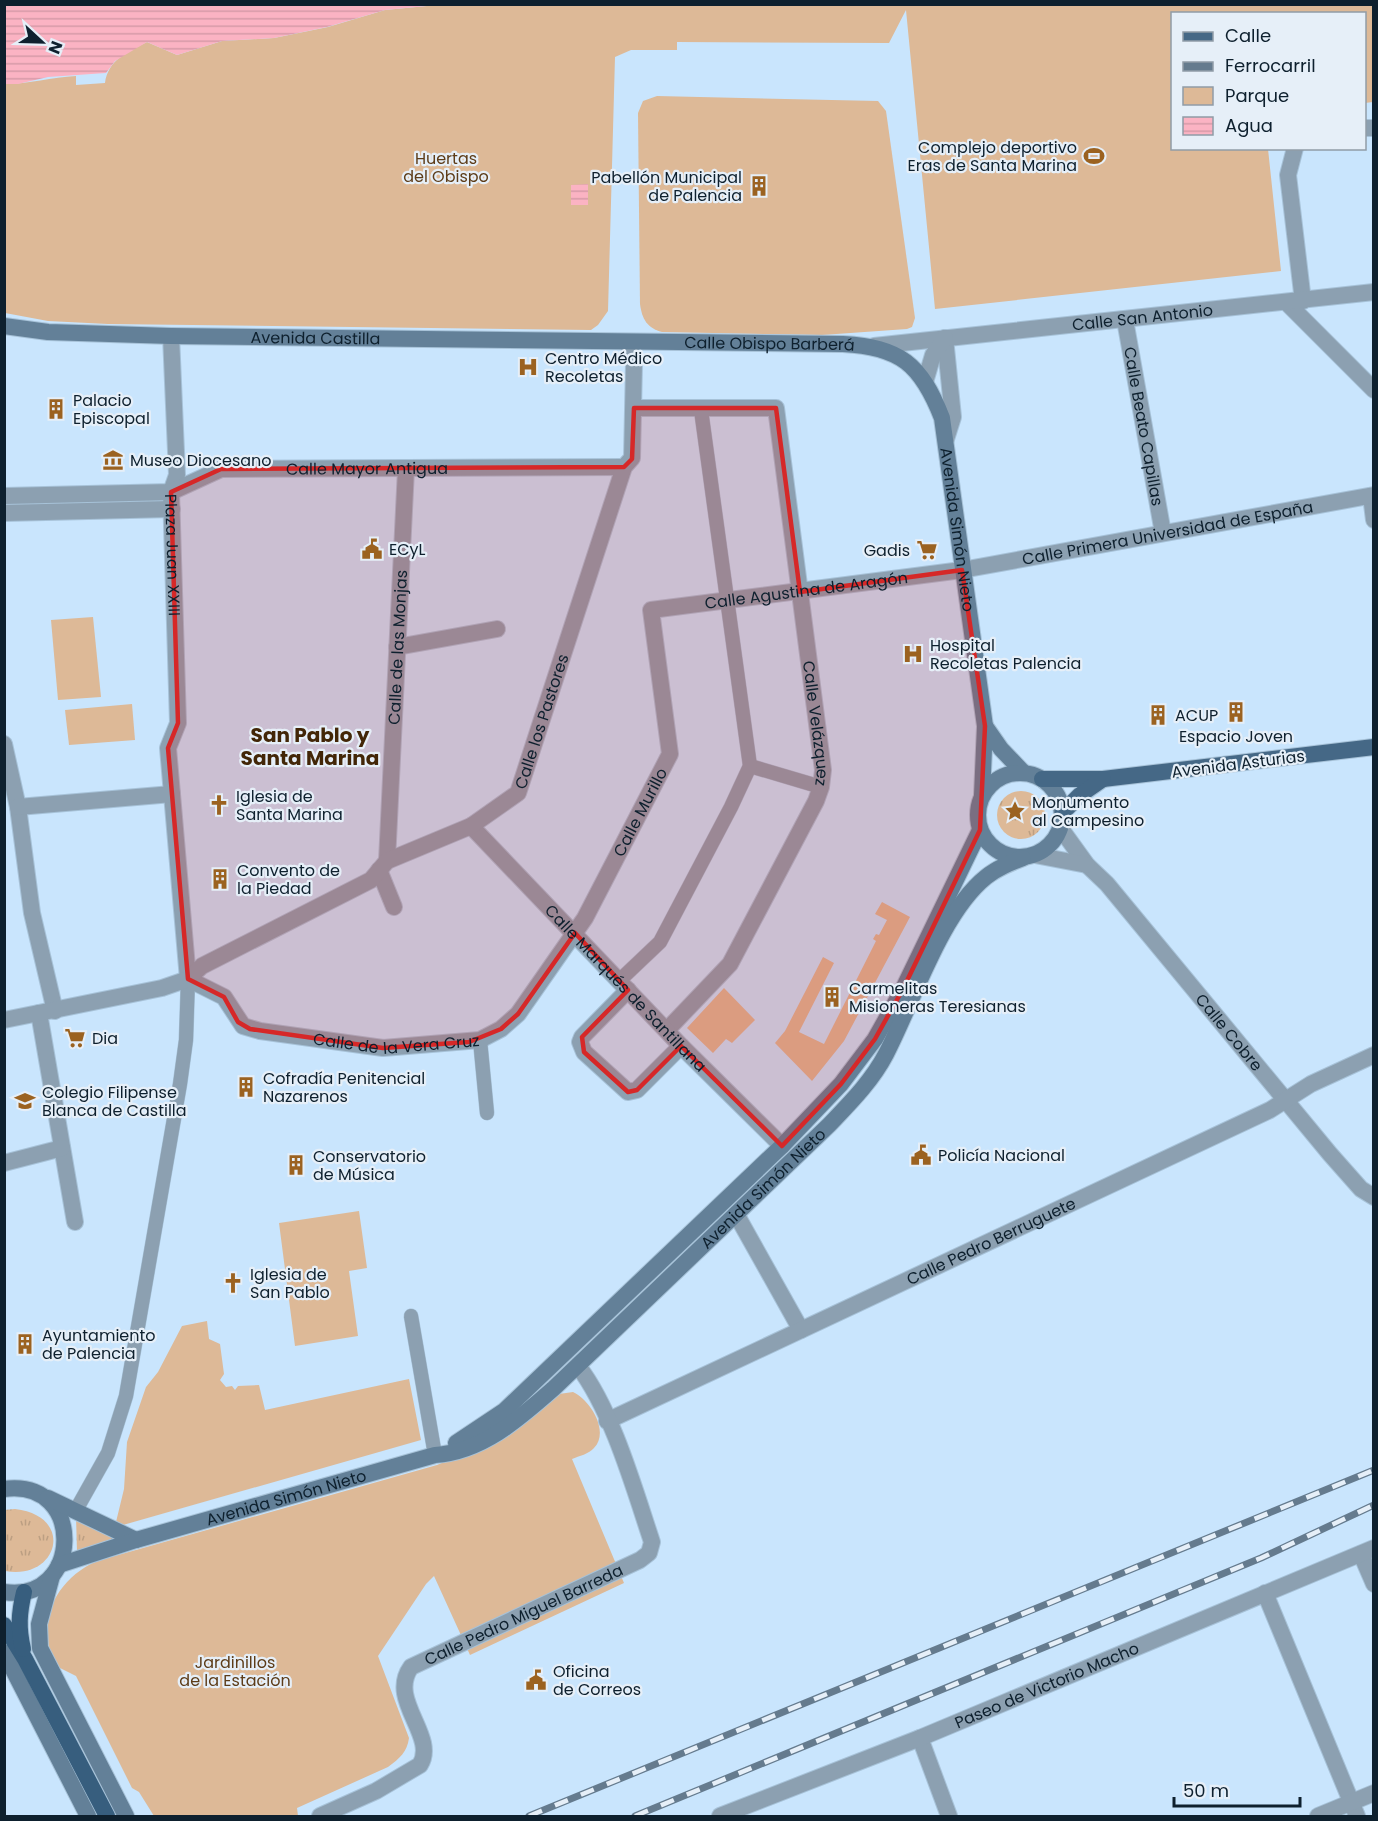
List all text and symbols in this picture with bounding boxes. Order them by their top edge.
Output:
north arrow [12,12,72,72]
legend [1171,12,1366,150]
text: Calle [1225,23,1271,48]
text: N [43,38,68,57]
text: Ferrocarril [1225,53,1316,78]
text: Parque [1225,83,1289,108]
text: Agua [1225,113,1273,138]
place label: Complejo deportivo Eras de Santa Marina [907,136,1077,177]
sports icon: Complejo deportivo Eras de Santa Marina [1082,144,1106,168]
park label: Huertas del Obispo [403,147,489,188]
place label: Pabellón Municipal de Palencia [591,166,742,207]
building icon: Pabellón Municipal de Palencia [747,174,771,198]
street label: Calle San Antonio [1071,298,1214,336]
street label: Avenida Castilla [250,325,381,350]
street label: Calle Obispo Barberá [684,331,856,356]
street label: Calle Beato Capillas [1118,345,1169,508]
place label: Centro Médico Recoletas [545,347,662,388]
hospital icon: Centro Médico Recoletas [516,355,540,379]
place label: Palacio Episcopal [73,389,150,430]
building icon: Palacio Episcopal [44,397,68,421]
street label: Avenida Simón Nieto [935,446,980,613]
museum icon: Museo Diocesano [101,448,125,472]
place label: Museo Diocesano [130,449,272,472]
street label: Calle Mayor Antigua [286,456,448,480]
street label: Plaza Juan XXIII [160,493,186,616]
street label: Calle Primera Universidad de España [1020,495,1315,570]
public building icon: ECyL [360,537,384,561]
place label: ECyL [389,538,426,561]
supermarket icon: Gadis [915,538,939,562]
place label: Gadis [864,539,910,562]
street label: Calle Agustina de Aragón [703,566,909,614]
street label: Calle de las Monjas [382,569,413,725]
place label: Hospital Recoletas Palencia [930,634,1081,675]
hospital icon: Hospital Recoletas Palencia [901,642,925,666]
street label: Calle los Pastores [509,651,574,792]
street label: Calle Velázquez [797,659,835,787]
building icon: Espacio Joven [1224,700,1248,724]
building icon: ACUP [1146,703,1170,727]
place label: ACUP [1175,704,1218,727]
district label: San Pablo y Santa Marina [241,721,379,772]
place label: Espacio Joven [1179,725,1293,748]
street label: Avenida Asturias [1170,744,1306,784]
street label: Calle Murillo [607,763,673,860]
place label: Iglesia de Santa Marina [236,785,343,826]
place label: Monumento al Campesino [1032,791,1144,832]
church icon: Iglesia de Santa Marina [207,793,231,817]
place icon: Monumento al Campesino [1003,799,1027,823]
place label: Convento de la Piedad [237,859,340,900]
building icon: Convento de la Piedad [208,867,232,891]
street label: Calle Marqués de Santillana [540,899,712,1077]
place label: Carmelitas Misioneras Teresianas [849,977,1026,1018]
building icon: Carmelitas Misioneras Teresianas [820,985,844,1009]
street label: Calle Cobre [1190,988,1268,1076]
supermarket icon: Dia [63,1026,87,1050]
place label: Dia [92,1027,118,1050]
street label: Calle de la Vera Cruz [312,1027,480,1059]
place label: Cofradía Penitencial Nazarenos [263,1067,425,1108]
building icon: Cofradía Penitencial Nazarenos [234,1075,258,1099]
place label: Colegio Filipense Blanca de Castilla [42,1081,187,1122]
school or university icon: Colegio Filipense Blanca de Castilla [13,1089,37,1113]
street label: Avenida Simón Nieto [695,1123,831,1254]
public building icon: Policía Nacional [909,1143,933,1167]
place label: Policía Nacional [938,1144,1065,1167]
place label: Conservatorio de Música [313,1145,426,1186]
building icon: Conservatorio de Música [284,1153,308,1177]
street label: Calle Pedro Berruguete [902,1191,1079,1291]
place label: Iglesia de San Pablo [250,1263,330,1304]
church icon: Iglesia de San Pablo [221,1271,245,1295]
place label: Ayuntamiento de Palencia [42,1324,156,1365]
building icon: Ayuntamiento de Palencia [13,1332,37,1356]
street label: Avenida Simón Nieto [203,1464,369,1531]
street label: Calle Pedro Miguel Barreda [420,1558,627,1671]
street label: Paseo de Victorio Macho [951,1636,1142,1734]
park label: Jardinillos de la Estación [179,1651,291,1692]
place label: Oficina de Correos [553,1660,641,1701]
public building icon: Oficina de Correos [524,1668,548,1692]
scale bar [1174,1770,1300,1808]
text: 50 m [1183,1778,1229,1803]

